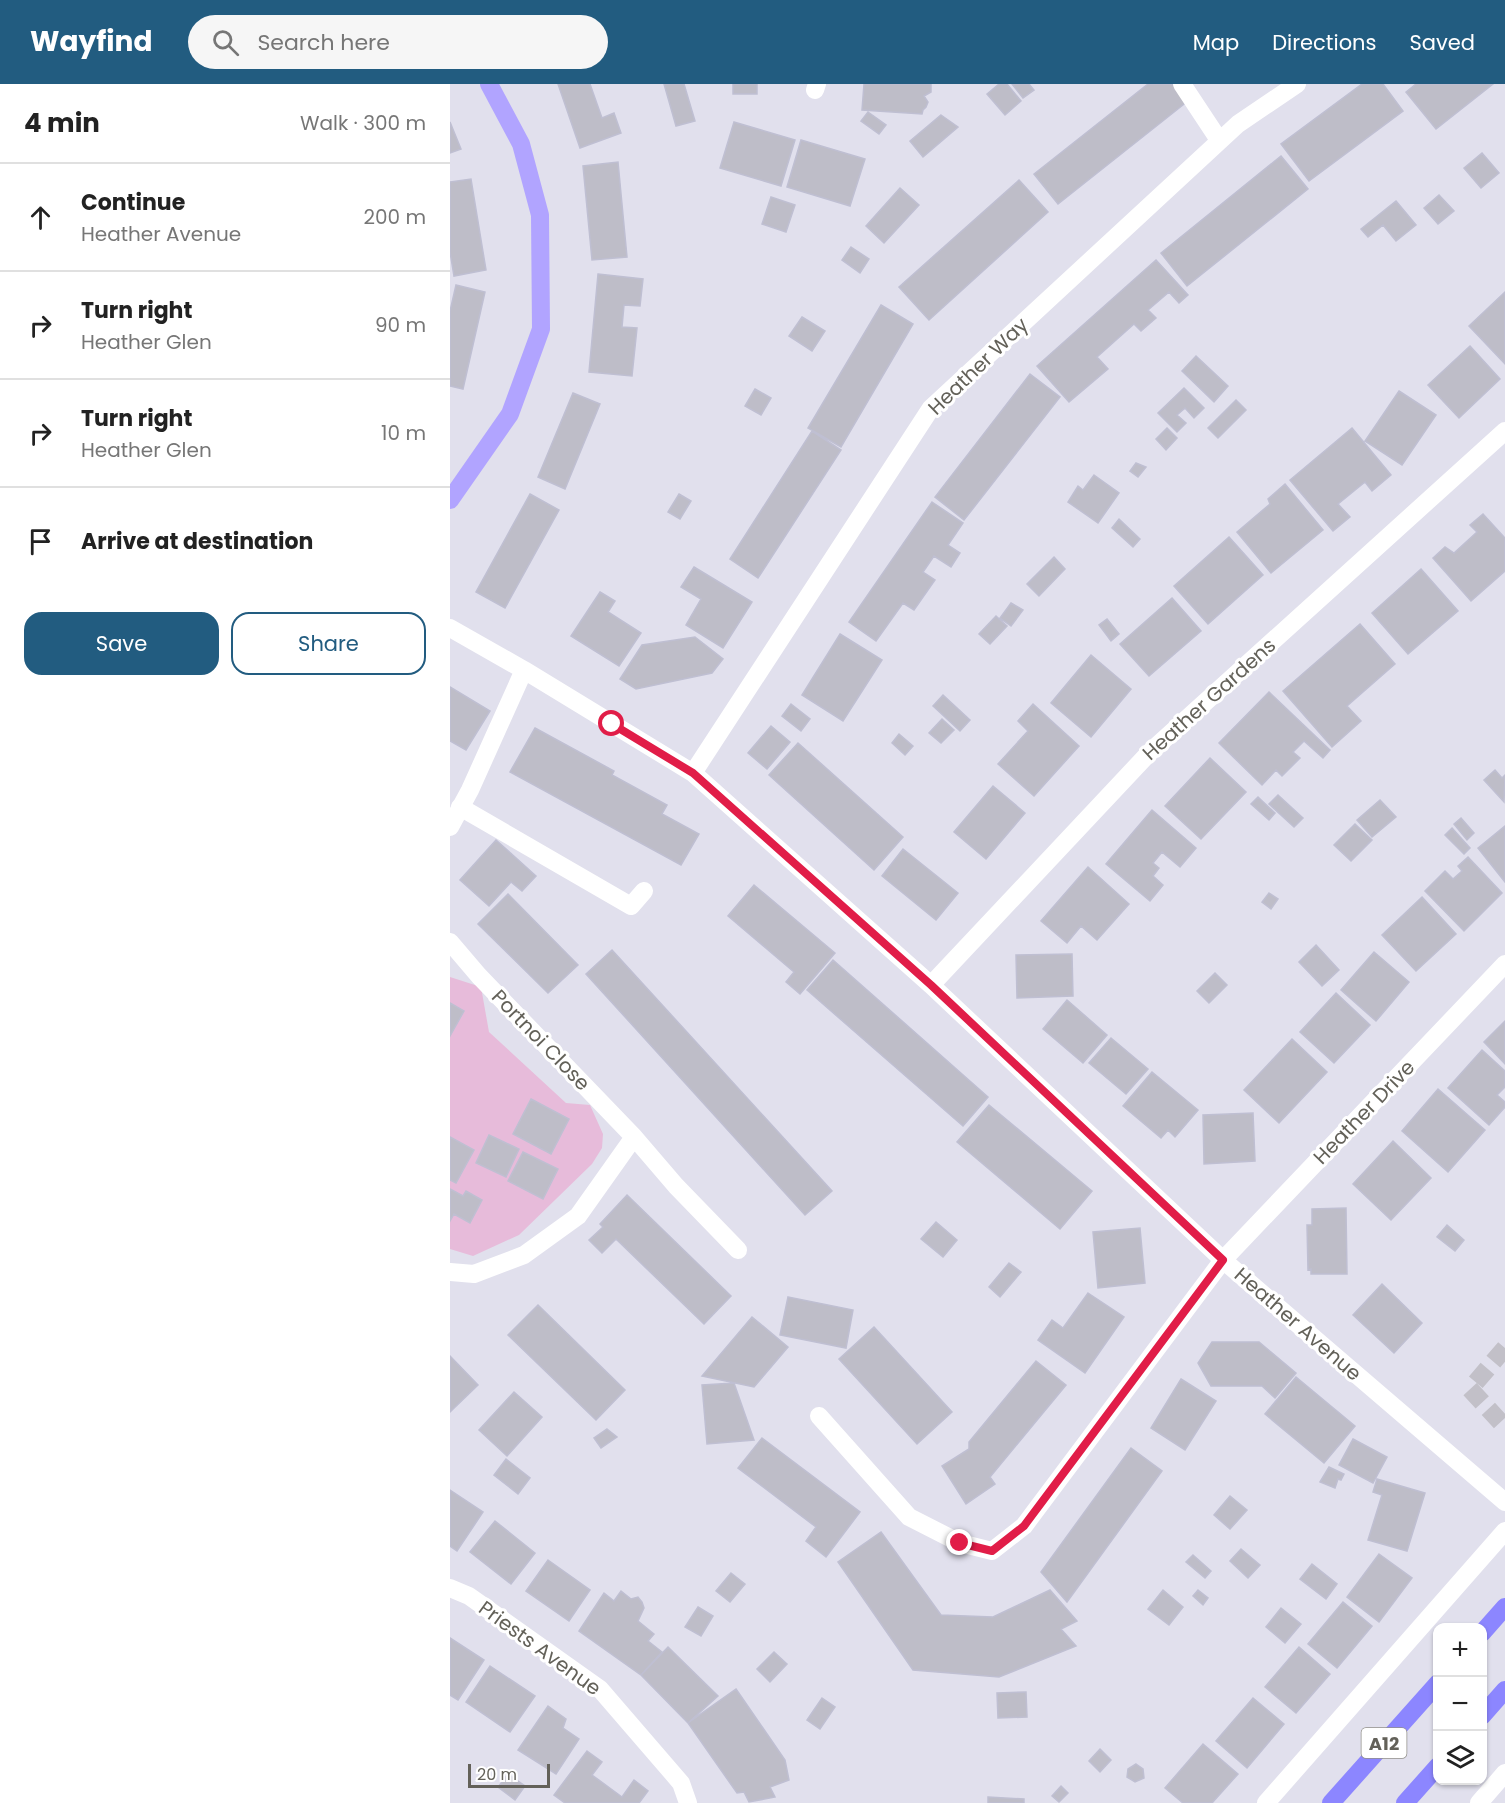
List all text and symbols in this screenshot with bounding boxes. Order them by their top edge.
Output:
search box [188,15,608,69]
text: Wayfind [30,22,152,61]
icon: search [209,26,242,59]
text: Search here [257,27,390,58]
text: Map [1193,28,1239,57]
text: Directions [1272,28,1376,57]
text: Saved [1409,28,1475,57]
text: 4 min [24,105,100,141]
text: Walk · 300 m [300,109,426,137]
text: Continue [81,187,185,218]
icon: ahead [24,201,57,234]
text: 200 m [363,203,426,231]
text: Heather Avenue [81,220,241,248]
text: Turn right [81,295,192,326]
icon: right [24,309,57,342]
text: 90 m [375,311,426,339]
street label: Heather Way [922,311,1034,421]
text: Heather Glen [81,328,212,356]
text: Turn right [81,403,192,434]
icon: right [24,417,57,450]
text: 10 m [381,419,426,447]
text: Heather Glen [81,436,212,464]
icon: arrive [24,525,57,558]
text: Arrive at destination [81,526,313,557]
button: Save [24,612,219,675]
button: Share [231,612,426,675]
street label: Heather Gardens [1136,631,1282,767]
route start [598,710,624,736]
street label: Portnoi Close [485,983,597,1097]
street label: Heather Drive [1307,1054,1421,1170]
street label: Heather Avenue [1228,1261,1368,1387]
route end [946,1529,972,1555]
street label: Priests Avenue [473,1594,607,1702]
map controls [1433,1623,1487,1785]
button: + [1433,1623,1487,1677]
button: − [1433,1677,1487,1731]
road number: A12 [1362,1728,1406,1758]
button: layers [1433,1731,1487,1785]
scale bar [468,1761,550,1788]
text: 20 m [477,1763,517,1786]

